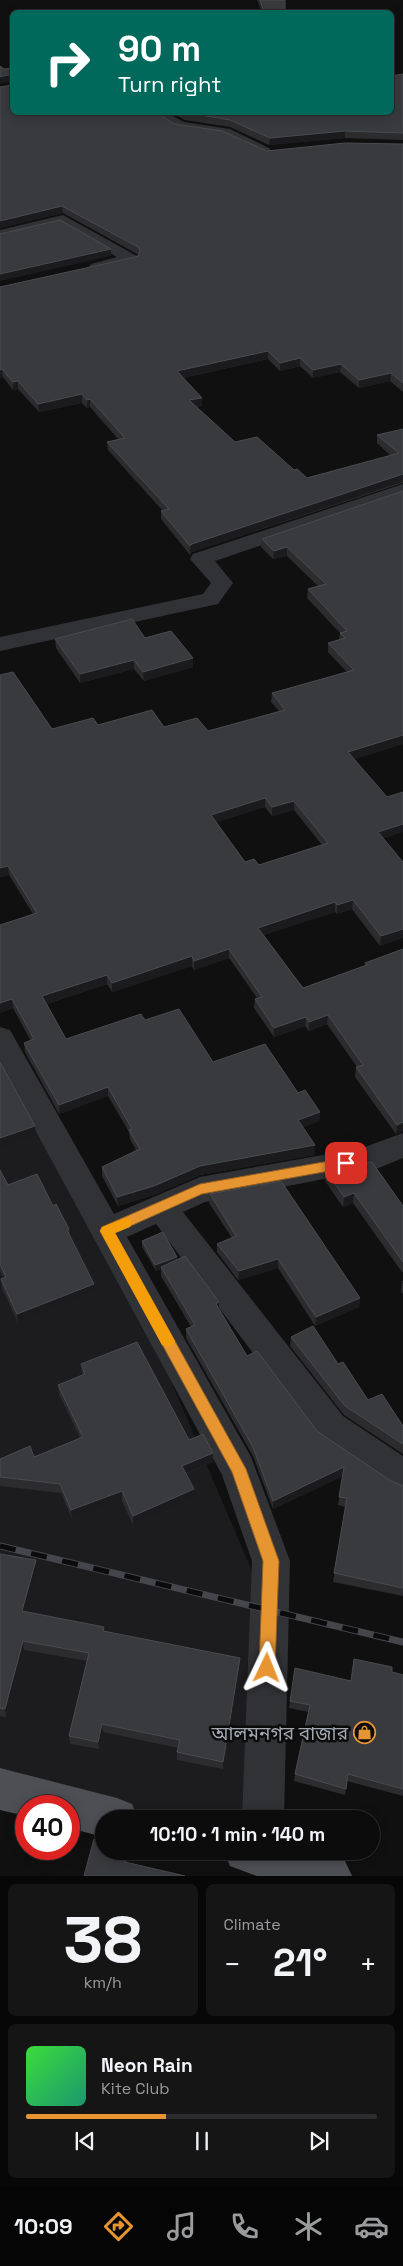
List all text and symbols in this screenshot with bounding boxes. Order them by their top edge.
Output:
text: 90 m [118,27,201,71]
icon: right [35,30,100,95]
text: Turn right [118,70,221,98]
pin [325,1142,367,1184]
icon: arrive [332,1149,360,1177]
position arrow [240,1641,292,1693]
place label: আলমনগর বাজার [210,1721,349,1746]
shop icon: আলমনগর বাজার [352,1721,376,1745]
speed limit sign: 40 [15,1795,80,1860]
text: 10:10 · 1 min · 140 m [150,1822,325,1847]
text: 38 [63,1898,142,1981]
text: Climate [224,1914,281,1935]
text: 21° [273,1939,328,1987]
text: − [224,1946,241,1982]
text: + [360,1946,377,1982]
text: km/h [84,1972,122,1993]
text: Neon Rain [101,2053,193,2078]
text: Kite Club [101,2078,170,2099]
icon: previous [71,2127,99,2155]
icon: pause [188,2127,216,2155]
icon: next [305,2127,333,2155]
icon: directions [101,2209,136,2244]
icon: music [164,2209,199,2244]
icon: phone [227,2209,262,2244]
icon: climate [291,2209,326,2244]
icon: car [354,2209,389,2244]
text: 10:09 [14,2212,73,2240]

